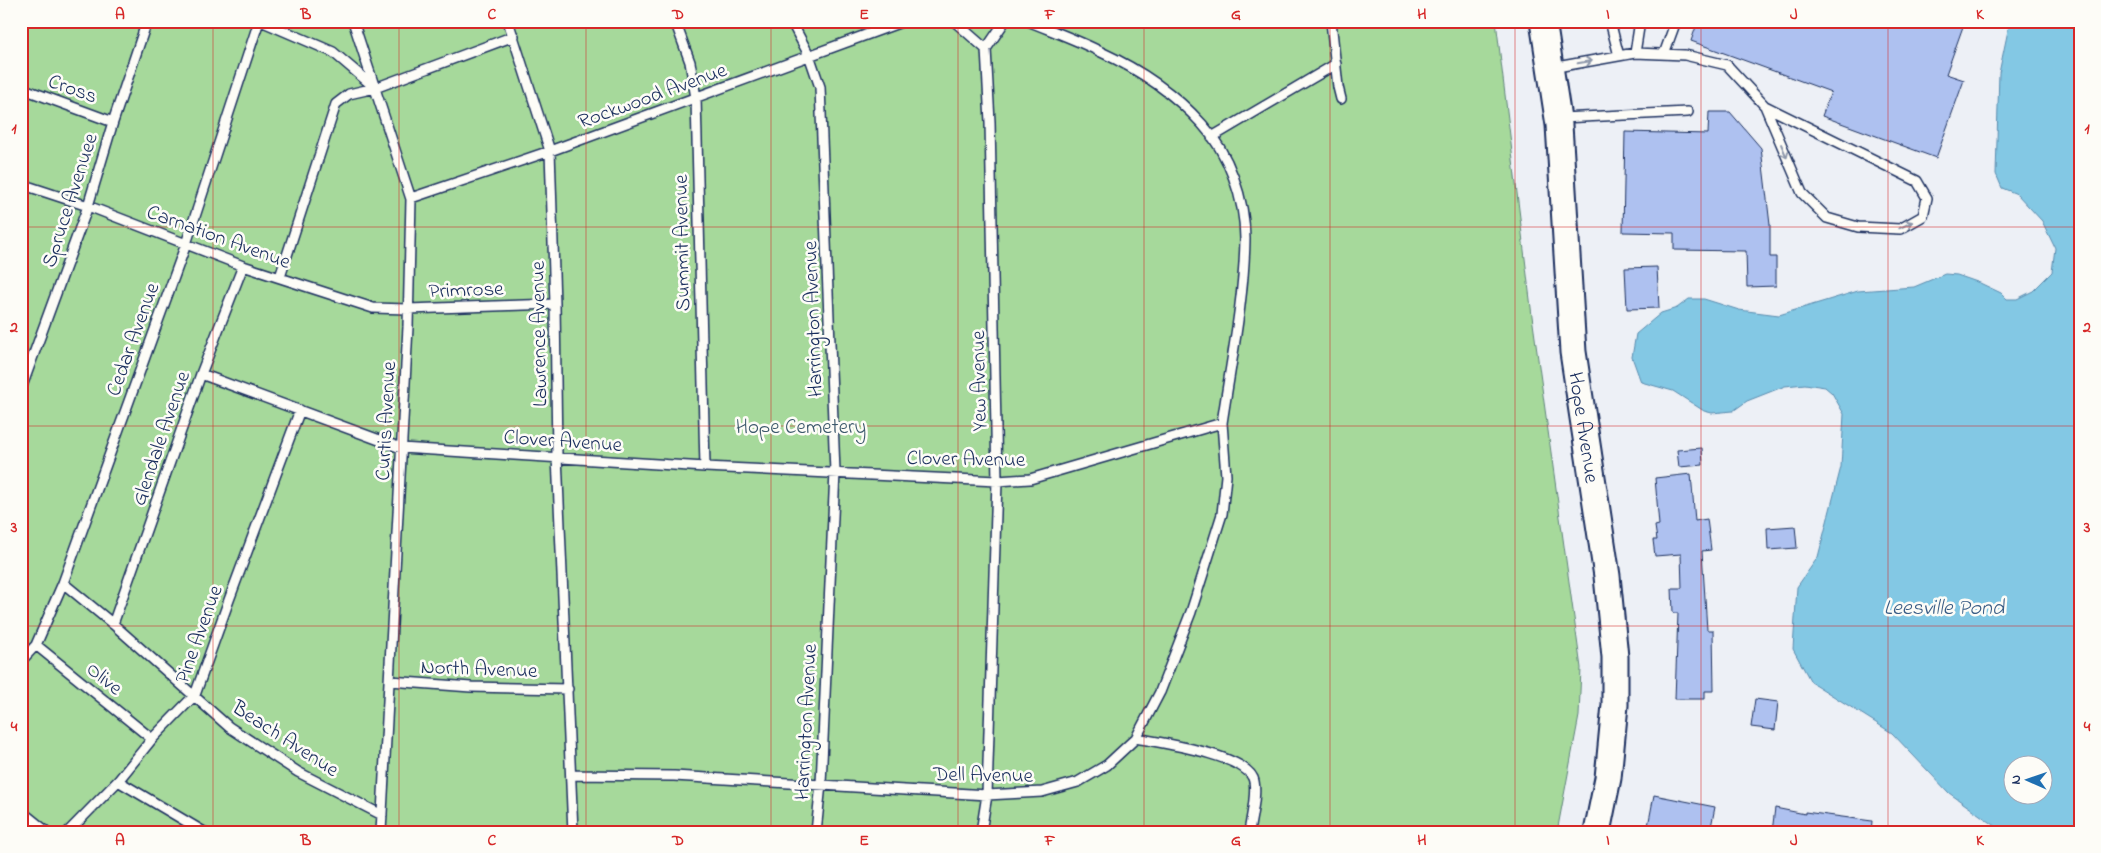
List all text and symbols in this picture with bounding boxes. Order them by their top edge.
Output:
text: A [115,3,125,27]
text: B [300,3,312,27]
text: C [488,3,497,27]
text: D [671,3,684,27]
text: E [859,3,869,27]
text: F [1044,3,1056,27]
text: G [1231,3,1241,27]
text: H [1417,3,1427,27]
text: I [1606,3,1610,27]
text: J [1790,3,1798,27]
text: K [1976,3,1985,27]
street label: Rockwood Avenue [574,56,732,138]
one-way arrow [1577,56,1593,66]
street label: Cross [44,67,101,113]
text: 1 [11,117,17,141]
text: 1 [2084,117,2090,141]
street label: Spruce Avenuee [35,129,107,272]
one-way arrow [1780,143,1790,158]
street label: Summit Avenue [667,174,699,312]
street label: Carnation Avenue [142,198,295,278]
one-way arrow [1898,220,1913,229]
street label: Harrington Avenue [796,240,834,398]
street label: Lawrence Avenue [524,260,556,407]
street label: Primrose [428,275,505,307]
street label: Cedar Avenue [99,278,168,401]
text: 2 [9,316,18,340]
text: 2 [2082,316,2091,340]
street label: Yew Avenue [964,330,996,432]
street label: Curtis Avenue [369,360,405,482]
street label: Glendale Avenue [125,367,199,510]
street label: Hope Avenue [1559,370,1606,486]
park label: Hope Cemetery [736,413,866,445]
street label: Clover Avenue [503,423,624,461]
street label: Clover Avenue [906,444,1026,476]
text: 3 [10,516,18,540]
text: 3 [2083,516,2091,540]
street label: Pine Avenue [168,581,232,688]
water label: Leesville Pond [1884,593,2006,625]
street label: Harrington Avenue [788,643,828,801]
street label: North Avenue [420,653,538,687]
street label: Olive [79,656,129,704]
street label: Beach Avenue [225,693,345,786]
text: 4 [10,715,18,739]
text: 4 [2083,715,2091,739]
north arrow [2004,756,2054,806]
street label: Dell Avenue [932,760,1034,792]
text: N [2006,775,2027,785]
text: A [115,829,125,853]
text: B [300,829,312,853]
text: C [488,829,497,853]
text: D [671,829,684,853]
text: E [859,829,869,853]
text: F [1044,829,1056,853]
text: G [1231,829,1241,853]
text: H [1417,829,1427,853]
text: I [1606,829,1610,853]
text: J [1790,829,1798,853]
text: K [1976,829,1985,853]

